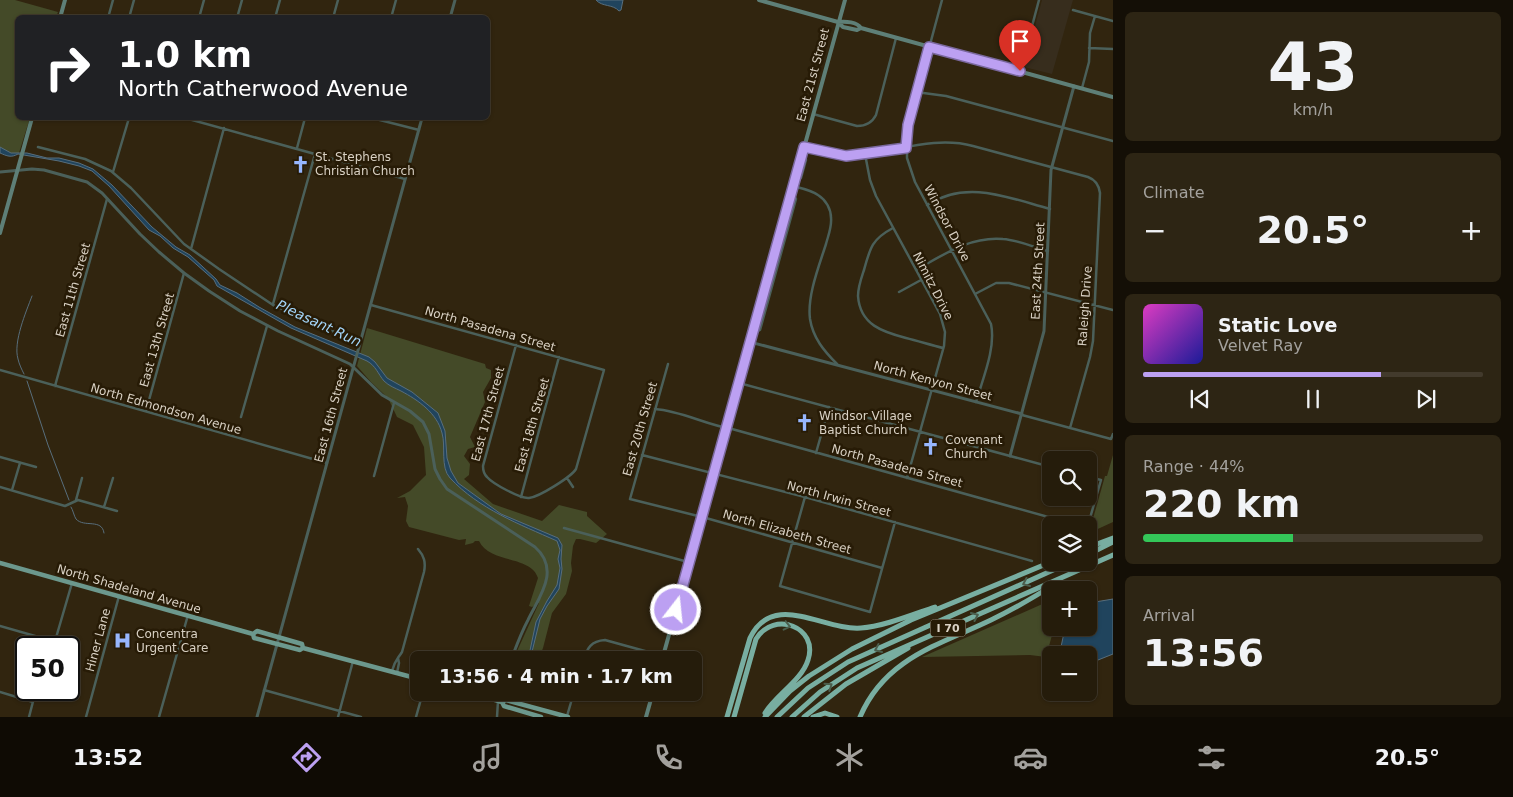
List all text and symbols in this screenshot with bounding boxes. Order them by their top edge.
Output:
pin [999,20,1041,71]
street label: East 21st Street [794,26,832,123]
icon: arrive [1006,27,1034,55]
text: 43 [1268,30,1358,105]
icon: right [35,35,100,100]
text: 1.0 km [118,35,252,75]
text: North Catherwood Avenue [118,76,408,101]
text: km/h [1293,100,1333,119]
place label: St. Stephens Christian Church [315,150,415,178]
church icon: St. Stephens Christian Church [291,154,311,174]
street label: Windsor Drive [921,182,973,264]
text: Climate [1143,183,1205,202]
text: 20.5° [1257,208,1369,252]
text: − [1143,214,1166,247]
text: + [1460,214,1483,247]
street label: East 24th Street [1028,222,1048,320]
street label: East 11th Street [53,241,93,339]
street label: Nimitz Drive [910,250,956,322]
street label: Raleigh Drive [1075,265,1095,347]
street label: East 13th Street [137,291,177,389]
water label: Pleasant Run [274,296,364,350]
street label: North Pasadena Street [423,304,557,354]
text: Static Love [1218,314,1338,336]
text: Velvet Ray [1218,336,1303,355]
street label: North Kenyon Street [872,358,994,404]
street label: East 17th Street [469,365,507,463]
street label: East 16th Street [312,366,350,464]
street label: East 18th Street [512,376,552,474]
street label: East 20th Street [620,380,660,478]
street label: North Edmondson Avenue [89,381,243,437]
icon: previous [1186,385,1214,413]
icon: pause [1299,385,1327,413]
icon: next [1412,385,1440,413]
place label: Windsor Village Baptist Church [819,409,912,437]
church icon: Windsor Village Baptist Church [795,413,815,433]
place label: Covenant Church [945,433,1003,461]
church icon: Covenant Church [921,437,941,457]
street label: North Pasadena Street [830,442,964,490]
map controls [1042,451,1097,701]
button: search [1042,451,1097,506]
text: Range · 44% [1143,457,1245,476]
street label: North Irwin Street [786,478,893,520]
text: 220 km [1143,482,1300,526]
street label: North Elizabeth Street [721,507,853,557]
button: layers [1042,516,1097,571]
street label: North Shadeland Avenue [55,562,203,616]
one-way arrow [1022,576,1031,587]
button: + [1042,581,1097,636]
position arrow [649,583,701,635]
text: Arrival [1143,606,1195,625]
street label: Hiner Lane [83,607,113,673]
one-way arrow [970,611,979,622]
one-way arrow [783,620,792,630]
road number: I 70 [930,620,966,636]
place label: Concentra Urgent Care [136,627,208,655]
hospital icon: Concentra Urgent Care [112,631,132,651]
text: 13:56 [1143,631,1264,675]
speed limit sign: 50 [15,636,80,701]
one-way arrow [874,642,883,653]
button: − [1042,646,1097,701]
text: 13:56 · 4 min · 1.7 km [439,665,673,687]
one-way arrow [823,683,833,692]
icon: directions [289,740,324,775]
icon: music [470,740,505,775]
icon: phone [651,740,686,775]
icon: climate [832,740,867,775]
icon: car [1013,740,1048,775]
icon: filters [1194,740,1229,775]
text: 13:52 [73,745,143,770]
text: 20.5° [1375,745,1440,770]

